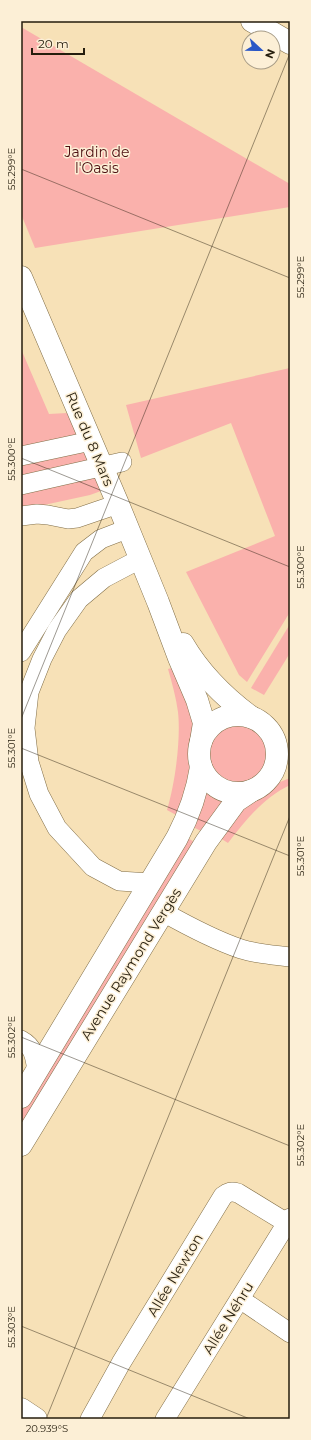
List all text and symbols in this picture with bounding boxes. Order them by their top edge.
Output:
scale bar [32,30,84,56]
north arrow [241,30,281,70]
text: 20 m [38,36,69,51]
text: N [262,47,278,60]
park label: Jardin de l'Oasis [63,143,130,177]
text: 55.299°E [5,148,18,190]
text: 55.299°E [294,256,307,298]
street label: Rue du 8 Mars [62,389,118,489]
text: 55.300°E [5,437,18,481]
text: 55.300°E [294,545,307,589]
text: 55.301°E [5,728,18,768]
text: 55.301°E [294,836,307,876]
street label: Avenue Raymond Vergès [77,884,185,1043]
text: 55.302°E [5,1016,18,1058]
text: 55.302°E [294,1124,307,1166]
street label: Allée Newton [143,1230,207,1320]
street label: Allée Néhru [199,1278,257,1358]
text: 55.303°E [5,1306,18,1348]
text: 20.939°S [26,1422,68,1435]

